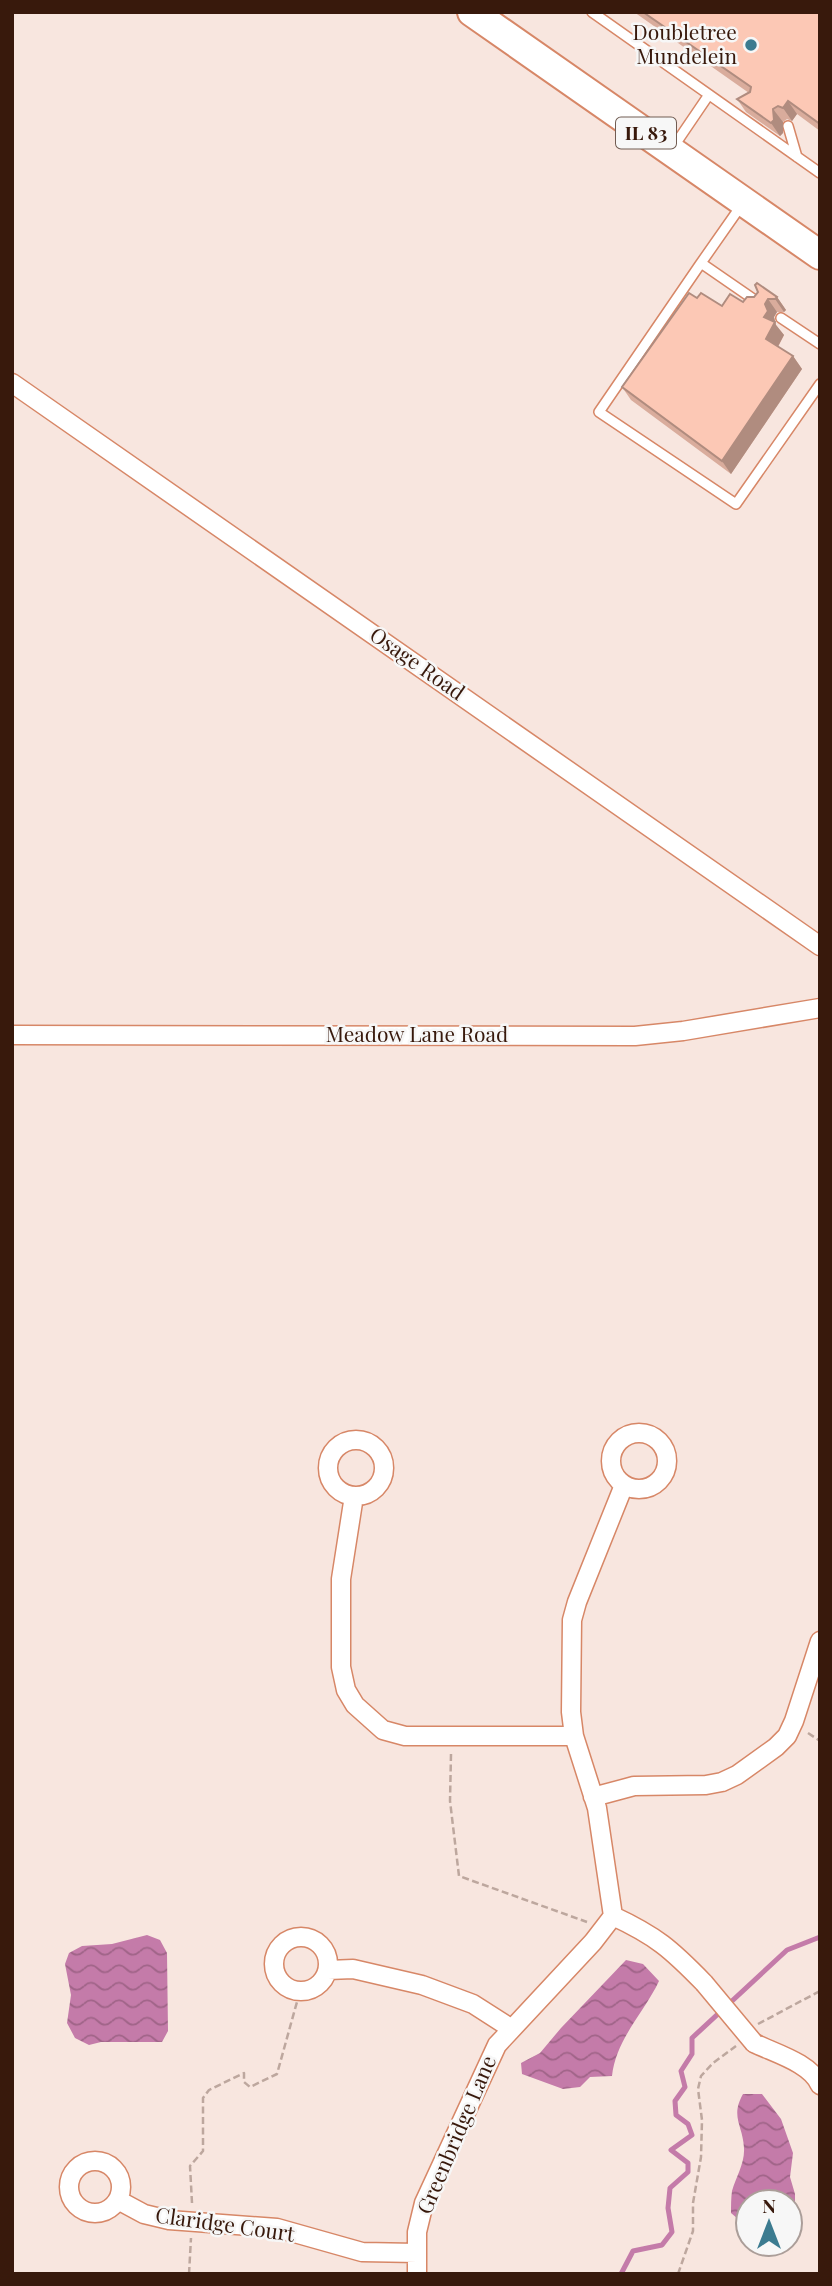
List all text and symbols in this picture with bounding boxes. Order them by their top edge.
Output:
place label: Doubletree Mundelein [632,17,737,69]
marker: Doubletree Mundelein [743,37,759,53]
road number: IL 83 [616,118,676,148]
street label: Osage Road [365,619,471,705]
street label: Meadow Lane Road [326,1019,508,1047]
street label: Greenbridge Lane [409,2051,501,2218]
north arrow [734,2188,804,2258]
text: N [762,2192,776,2218]
street label: Claridge Court [154,2199,297,2247]

